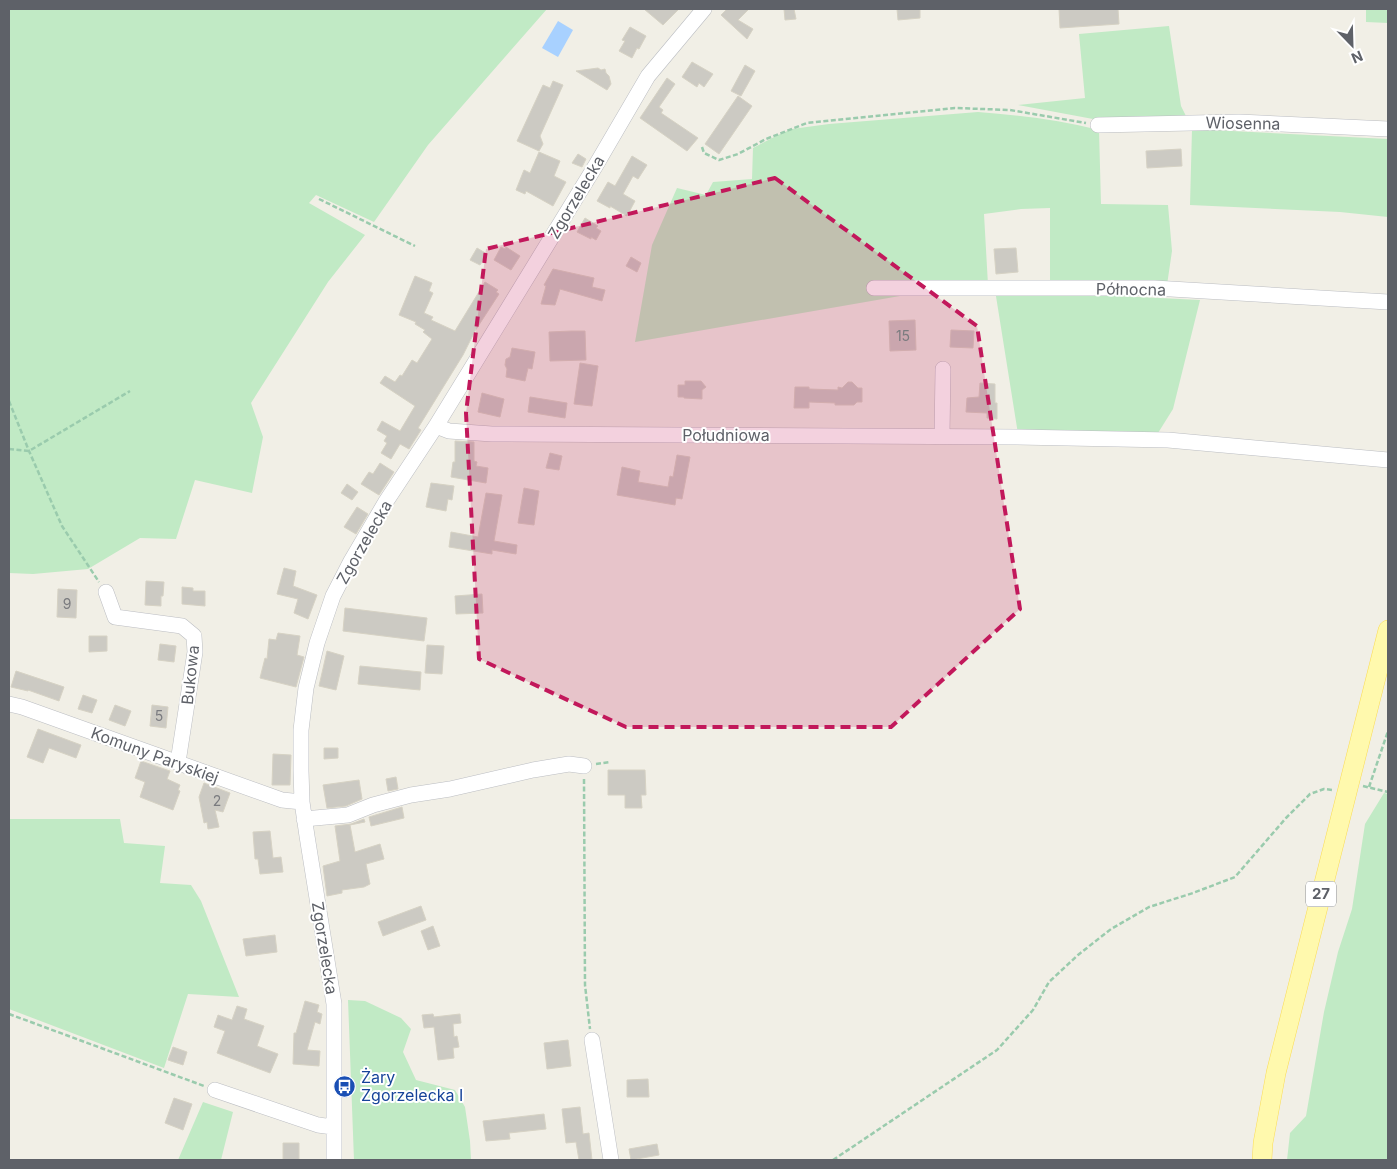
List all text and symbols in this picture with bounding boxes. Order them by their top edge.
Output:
north arrow [1327,20,1377,70]
text: N [1349,48,1366,67]
street label: Wiosenna [1205,112,1281,134]
street label: Zgorzelecka [543,152,609,242]
street label: Północna [1096,278,1166,300]
house number: 15 [896,327,910,344]
street label: Południowa [682,425,770,445]
street label: Zgorzelecka [332,496,396,588]
house number: 9 [63,595,71,612]
street label: Bukowa [177,644,203,706]
house number: 5 [155,707,163,724]
street label: Komuny Paryskiej [88,723,222,787]
house number: 2 [213,792,221,809]
road number: 27 [1306,882,1336,906]
street label: Zgorzelecka [308,900,342,996]
place label: Żary Zgorzelecka I [361,1067,463,1105]
bus stop icon: Żary Zgorzelecka I [333,1074,357,1098]

